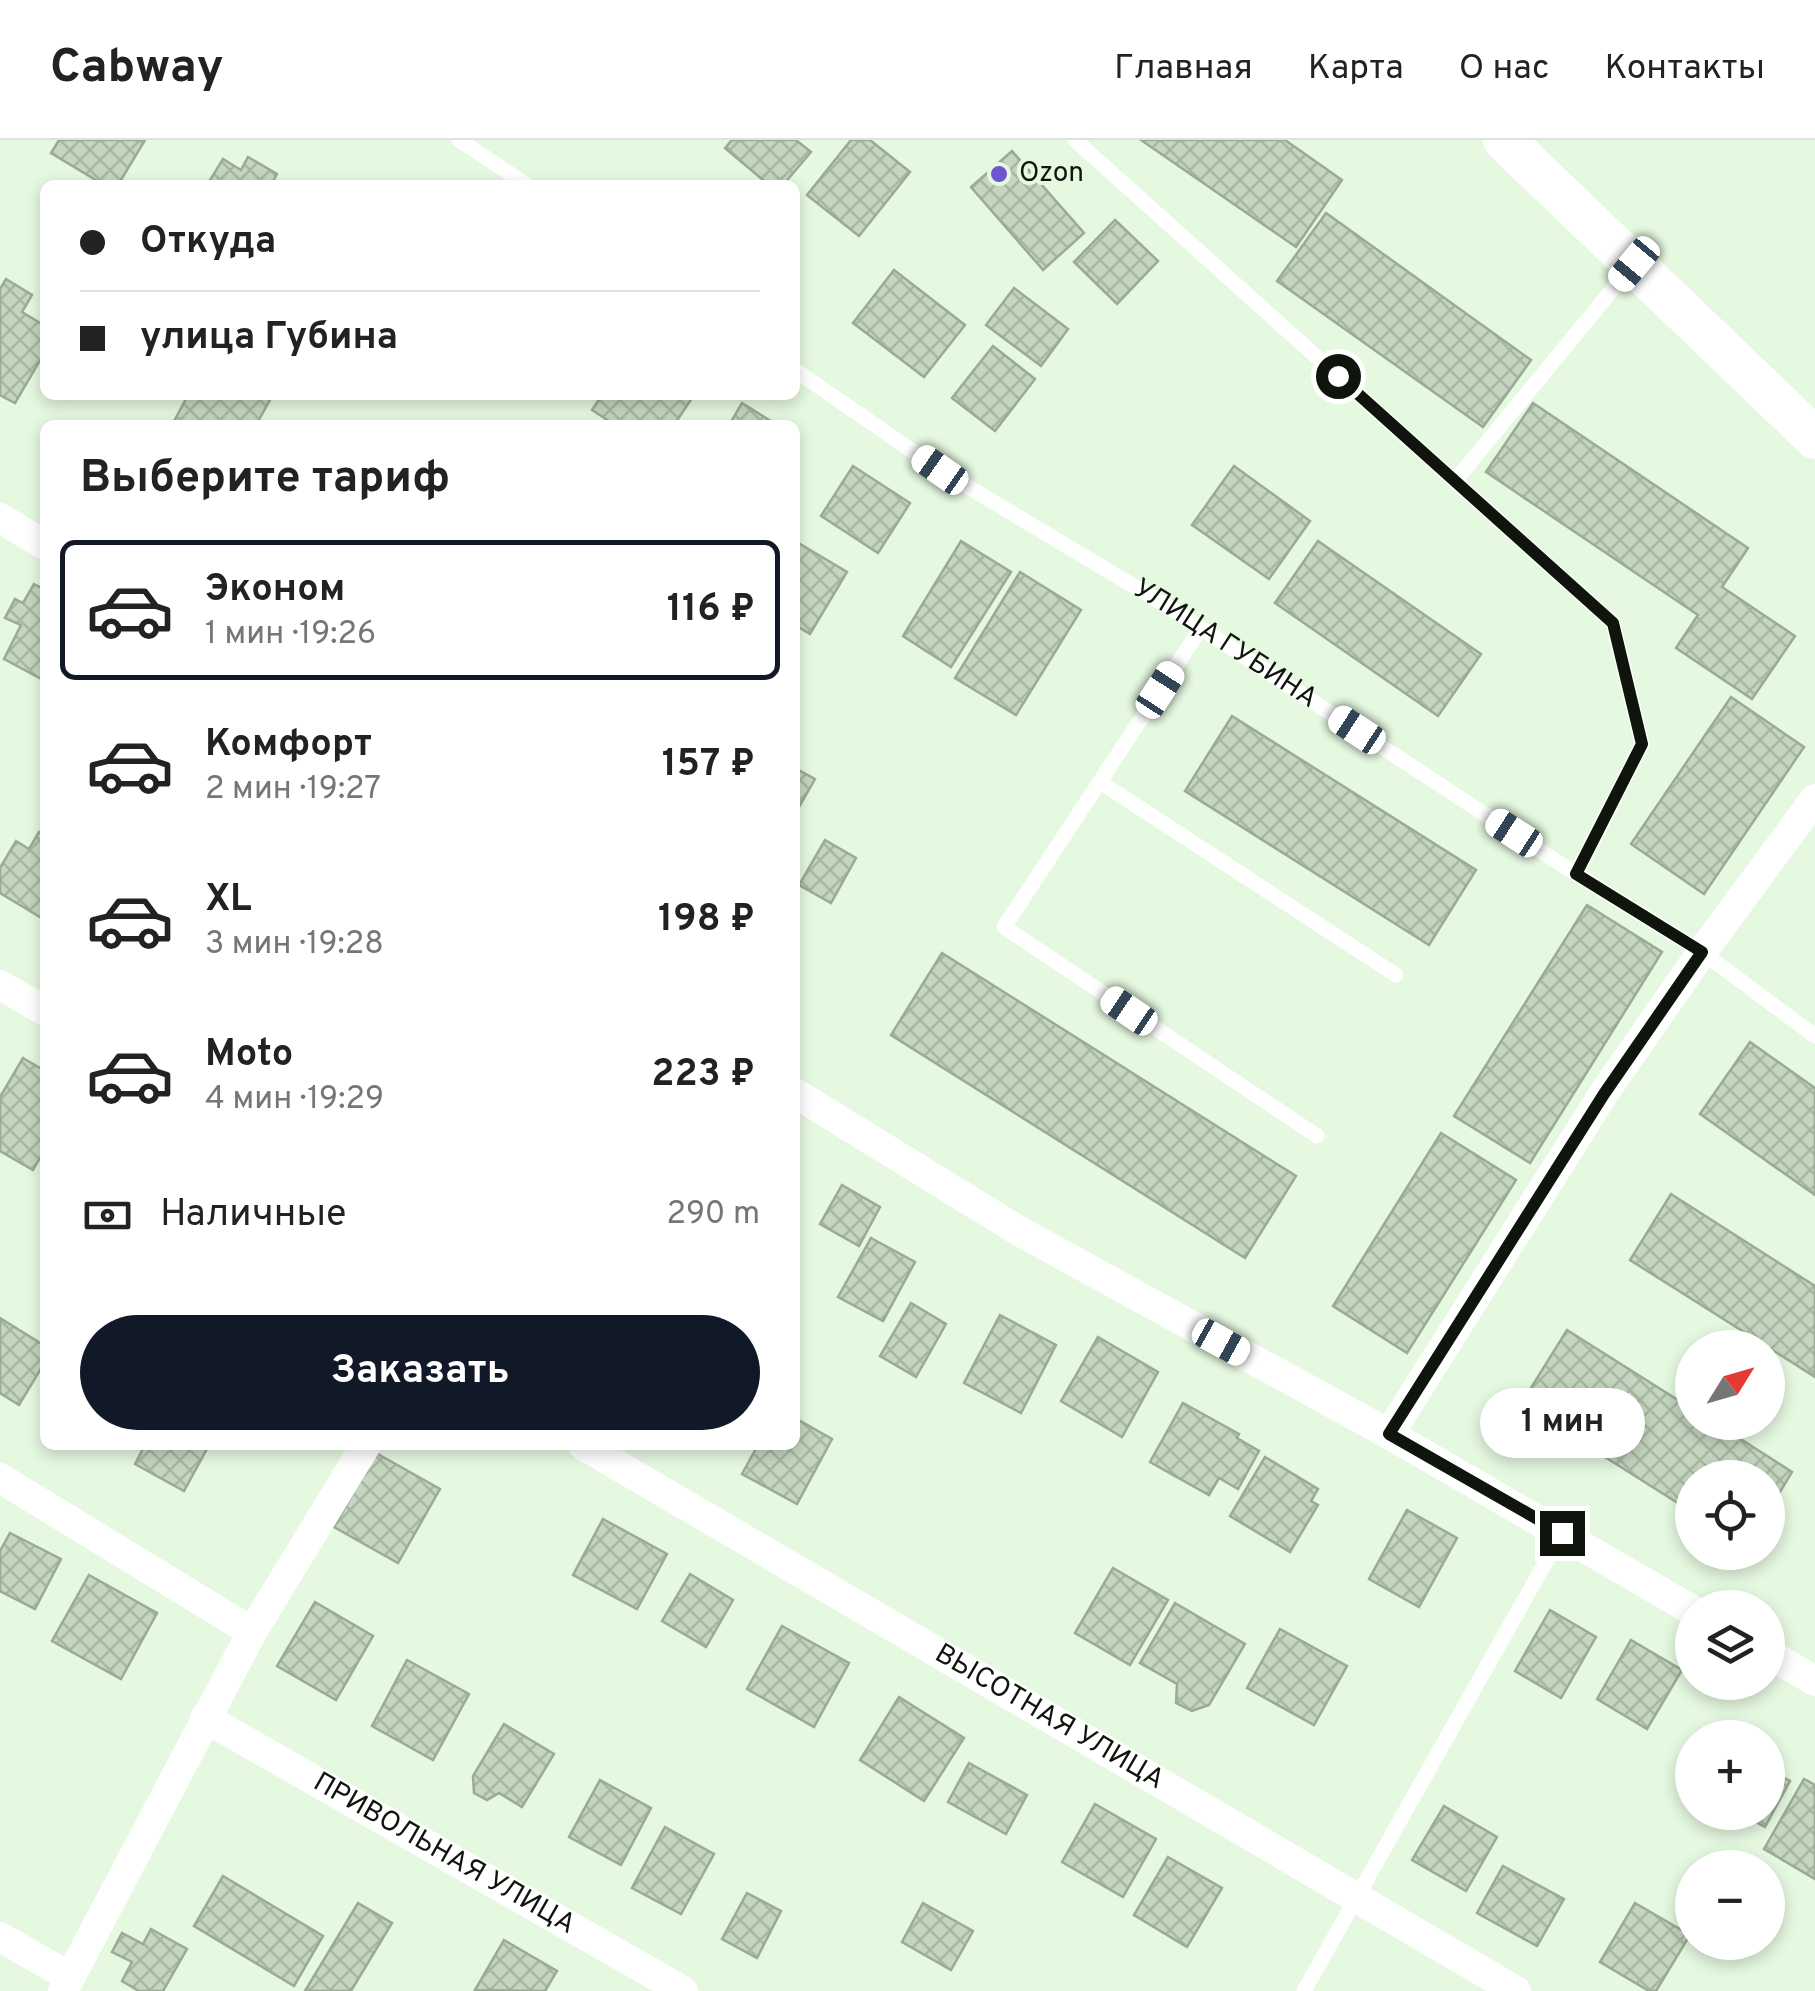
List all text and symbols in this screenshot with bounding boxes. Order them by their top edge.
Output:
text: Cabway [50,39,224,99]
text: Главная [1114,47,1253,91]
text: Карта [1308,47,1404,91]
text: О нас [1459,47,1550,91]
text: Контакты [1605,47,1765,91]
place label: Ozon [1019,156,1084,192]
marker: Ozon [988,163,1010,185]
text: Откуда [140,218,276,267]
car [1603,231,1665,297]
text: улица Губина [140,314,398,363]
route start [1316,354,1361,399]
car [907,441,973,499]
text: Выберите тариф [80,451,450,508]
icon: car [85,565,175,655]
text: Эконом [205,566,345,615]
street label: УЛИЦА ГУБИНА [1126,571,1324,717]
text: 116 ₽ [667,586,755,635]
text: 1 мин · 19:26 [205,615,376,655]
car [1131,657,1189,723]
car [1324,701,1390,759]
icon: car [85,720,175,810]
text: Комфорт [205,721,372,770]
text: 157 ₽ [662,741,755,790]
text: 2 мин · 19:27 [205,770,381,810]
car [1481,804,1547,862]
icon: car [85,875,175,965]
text: XL [205,876,252,925]
text: 198 ₽ [658,896,755,945]
text: 3 мин · 19:28 [205,925,384,965]
car [1096,982,1162,1040]
icon: car [85,1030,175,1120]
text: Moto [205,1031,293,1080]
text: 223 ₽ [651,1051,755,1100]
text: 4 мин · 19:29 [205,1080,384,1120]
icon: cash [80,1188,135,1243]
text: Наличные [160,1191,347,1240]
text: 290 m [666,1195,760,1235]
car [1187,1314,1255,1370]
button: Заказать [80,1315,760,1430]
north arrow [1675,1330,1785,1440]
map controls [1675,1330,1785,1960]
callout: 1 мин [1480,1388,1644,1458]
text: 1 мин [1521,1403,1604,1443]
button: locate [1675,1460,1785,1570]
route end [1540,1511,1585,1556]
button: layers [1675,1590,1785,1700]
street label: ВЫСОТНАЯ УЛИЦА [928,1637,1170,1799]
button: + [1675,1720,1785,1830]
street label: ПРИВОЛЬНАЯ УЛИЦА [306,1765,581,1944]
button: − [1675,1850,1785,1960]

